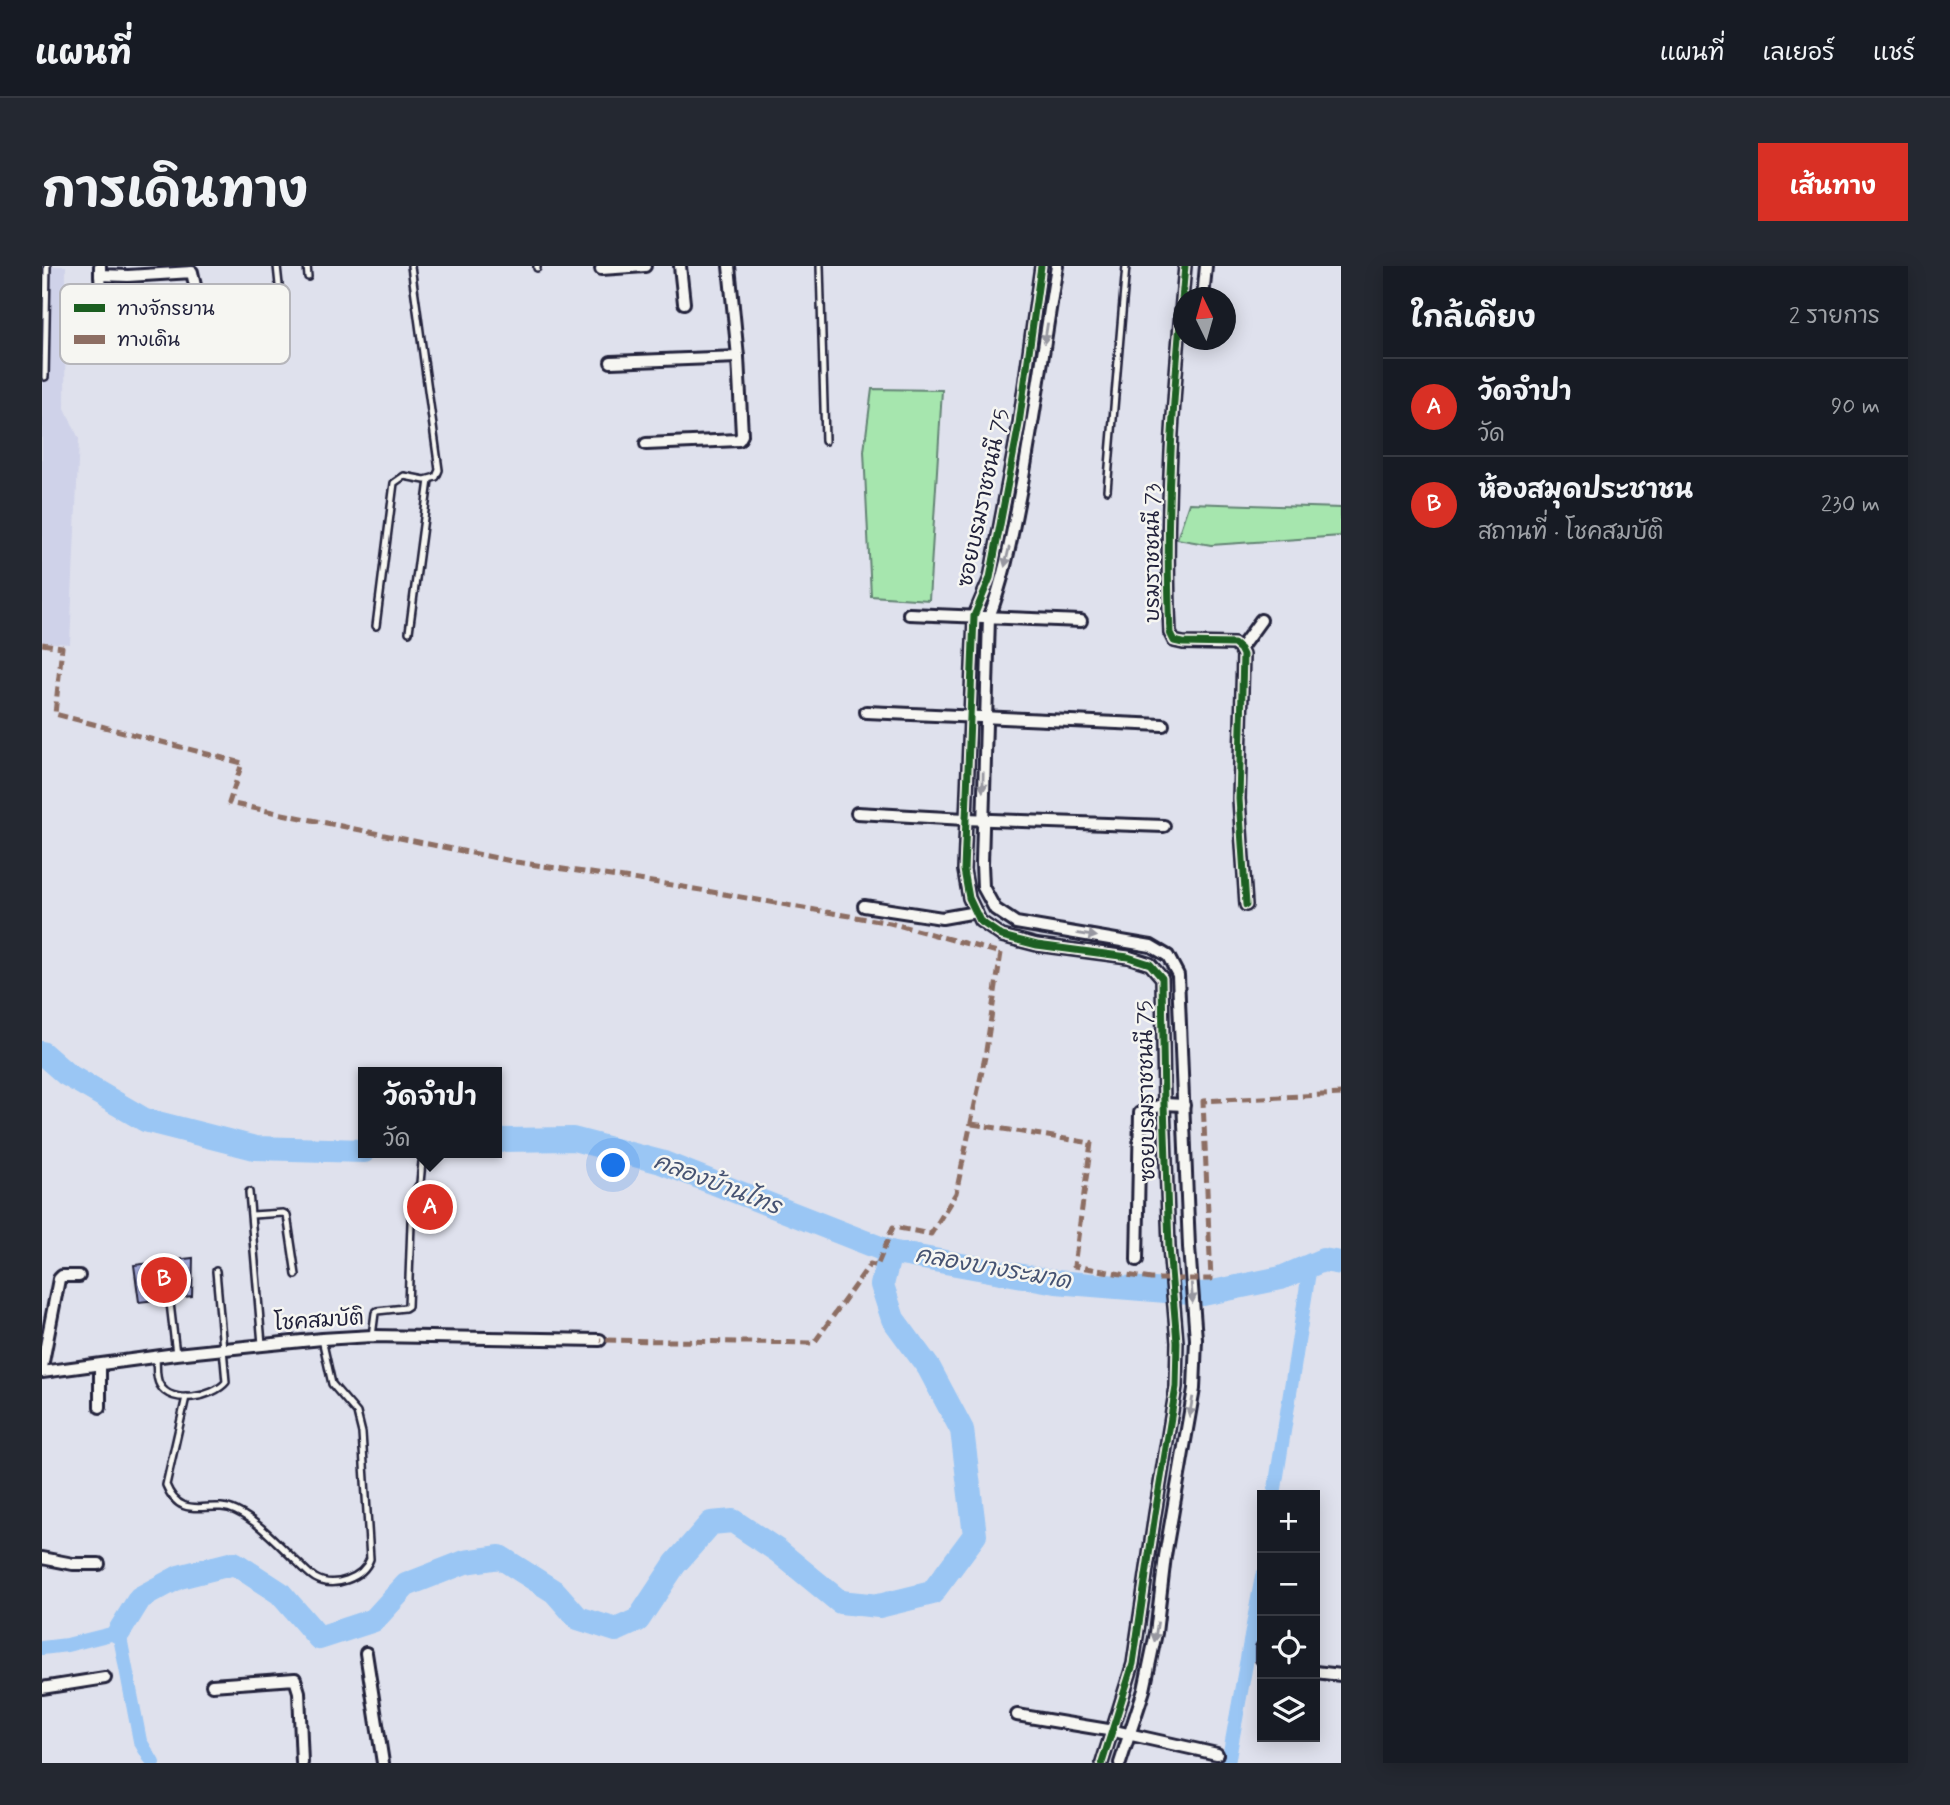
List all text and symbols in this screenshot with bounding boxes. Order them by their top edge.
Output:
text: แผนที่ [35,33,132,77]
text: แผนที่ [1660,38,1725,69]
text: เลเยอร์ [1763,38,1835,69]
text: แชร์ [1873,38,1915,69]
button: เส้นทาง [1758,143,1908,221]
text: การเดินทาง [42,160,308,225]
legend [60,284,290,364]
north arrow [1173,287,1236,350]
text: ทางจักรยาน [117,297,215,322]
text: ใกล้เคียง [1411,299,1536,338]
text: 2 รายการ [1789,302,1880,332]
one-way arrow [1040,323,1051,345]
text: ทางเดิน [117,328,180,353]
text: วัดจำปา [1478,376,1571,410]
text: A [1426,392,1442,422]
text: 90 m [1831,392,1880,422]
street label: ซอยบรมราชชนนี 75 [951,406,1017,590]
text: วัด [1478,420,1505,450]
text: ห้องสมุดประชาชน [1478,474,1693,508]
street label: บรมราชชนนี 73 [1139,483,1167,623]
text: B [1427,490,1441,520]
text: 230 m [1821,490,1880,520]
text: สถานที่ · โชคสมบัติ [1478,518,1663,548]
one-way arrow [1001,546,1012,568]
one-way arrow [977,771,989,793]
one-way arrow [1076,930,1098,941]
street label: ซอยบรมราชชนนี 75 [1131,1000,1163,1182]
popup [358,1067,502,1158]
text: วัดจำปา [383,1081,477,1115]
text: วัด [383,1125,410,1155]
water label: คลองบ้านไทร [649,1145,787,1224]
your location [596,1148,630,1182]
pin: A [407,1181,453,1233]
water label: คลองบางระมาด [913,1241,1074,1298]
pin: B [141,1254,187,1306]
one-way arrow [1187,1283,1198,1305]
street label: โชคสมบัติ [273,1304,365,1338]
one-way arrow [1185,1396,1196,1418]
map controls [1257,1490,1320,1742]
button: + [1257,1490,1320,1553]
button: − [1257,1553,1320,1616]
button: locate [1257,1616,1320,1679]
one-way arrow [1150,1621,1161,1643]
button: layers [1257,1679,1320,1742]

